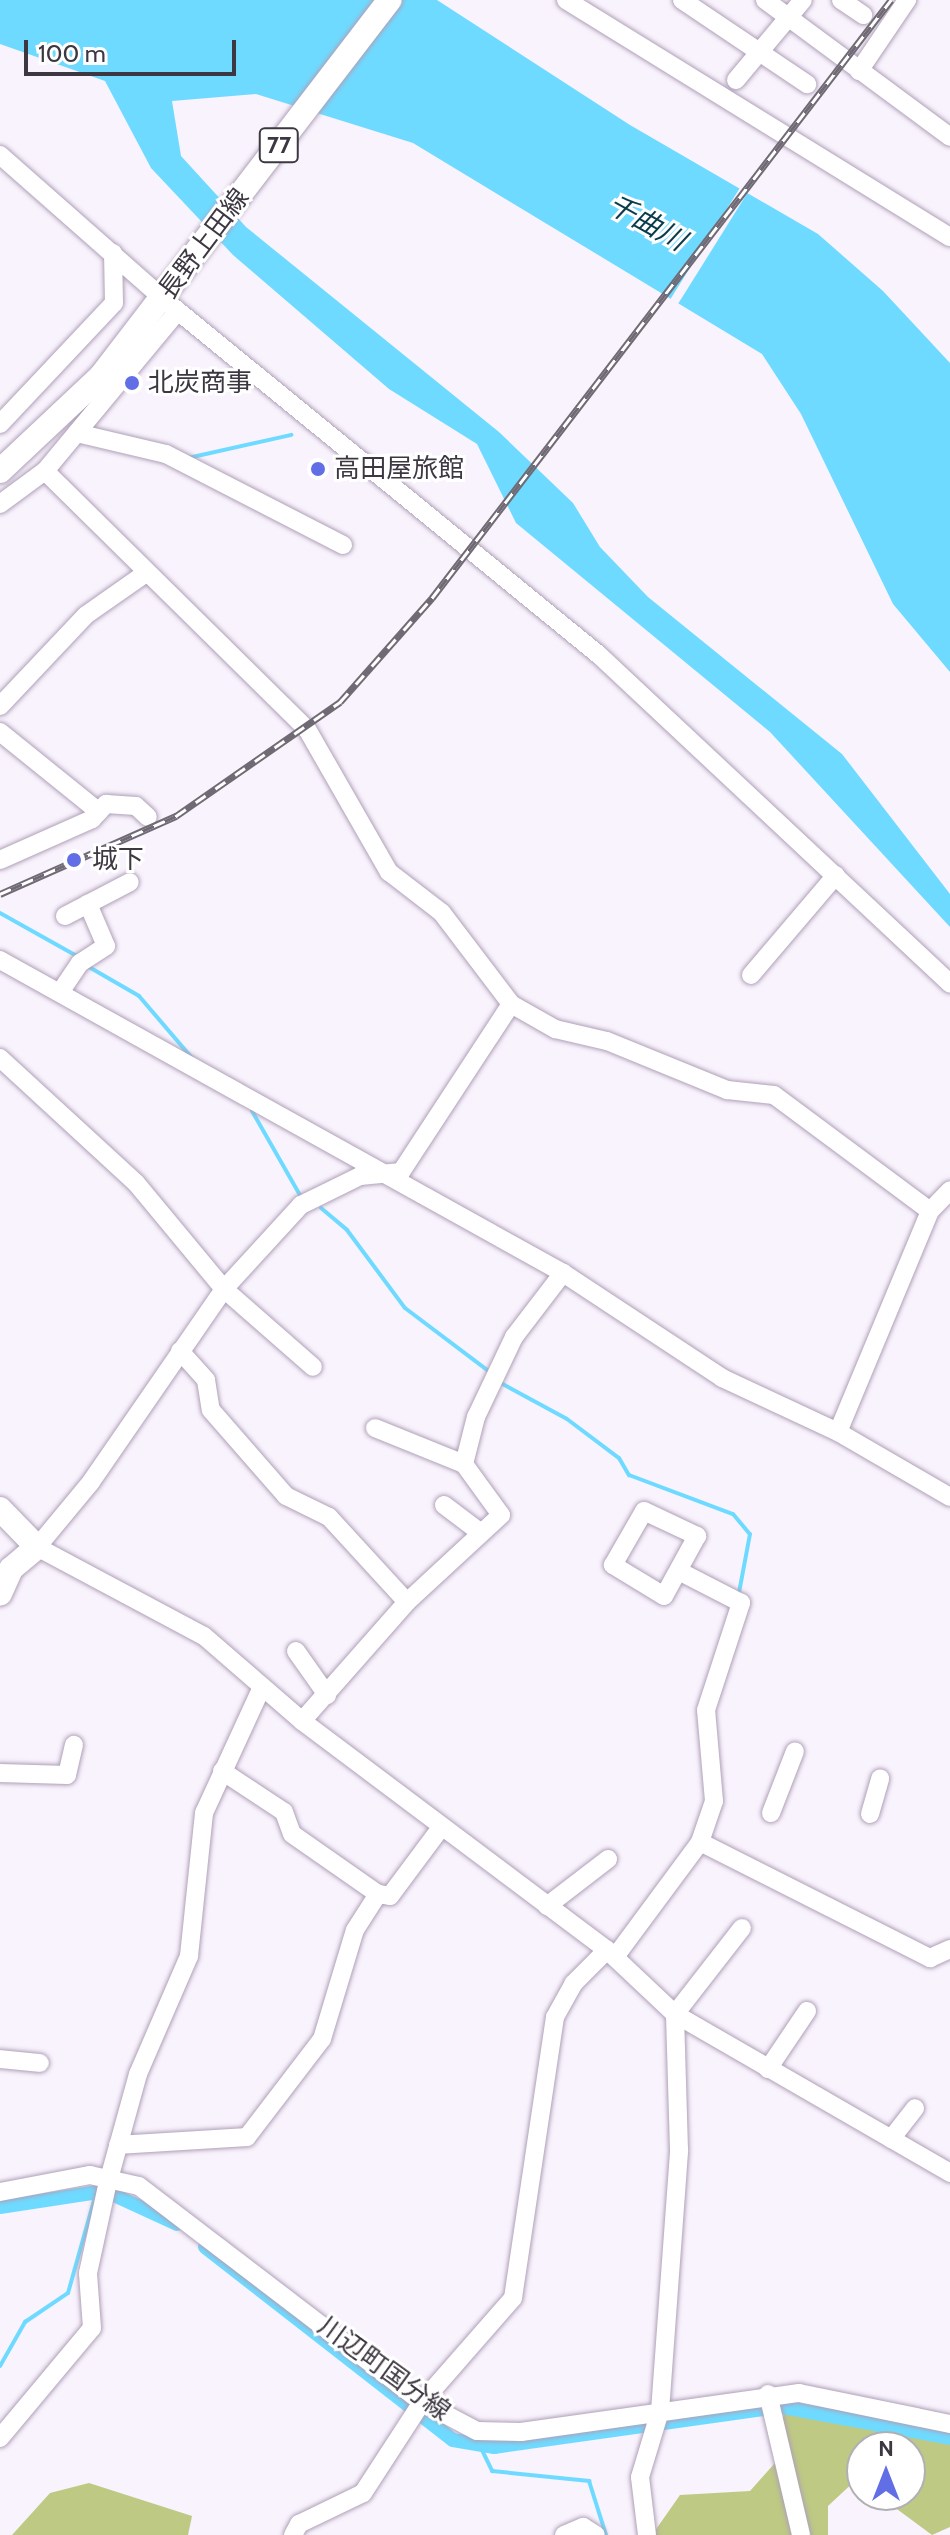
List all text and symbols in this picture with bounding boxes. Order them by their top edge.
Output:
scale bar [28,24,240,74]
text: 100 m [38,39,106,68]
road number: 77 [257,125,301,165]
street label: 長野上田線 [152,183,256,305]
water label: 千曲川 [602,187,692,257]
place label: 北炭商事 [148,367,252,399]
marker: 北炭商事 [123,374,141,392]
place label: 高田屋旅館 [334,453,464,485]
marker: 高田屋旅館 [309,460,327,478]
place label: 城下 [92,844,144,876]
marker: 城下 [63,849,85,871]
street label: 川辺町国分線 [312,2311,456,2427]
north arrow [846,2431,926,2511]
text: N [878,2435,894,2462]

